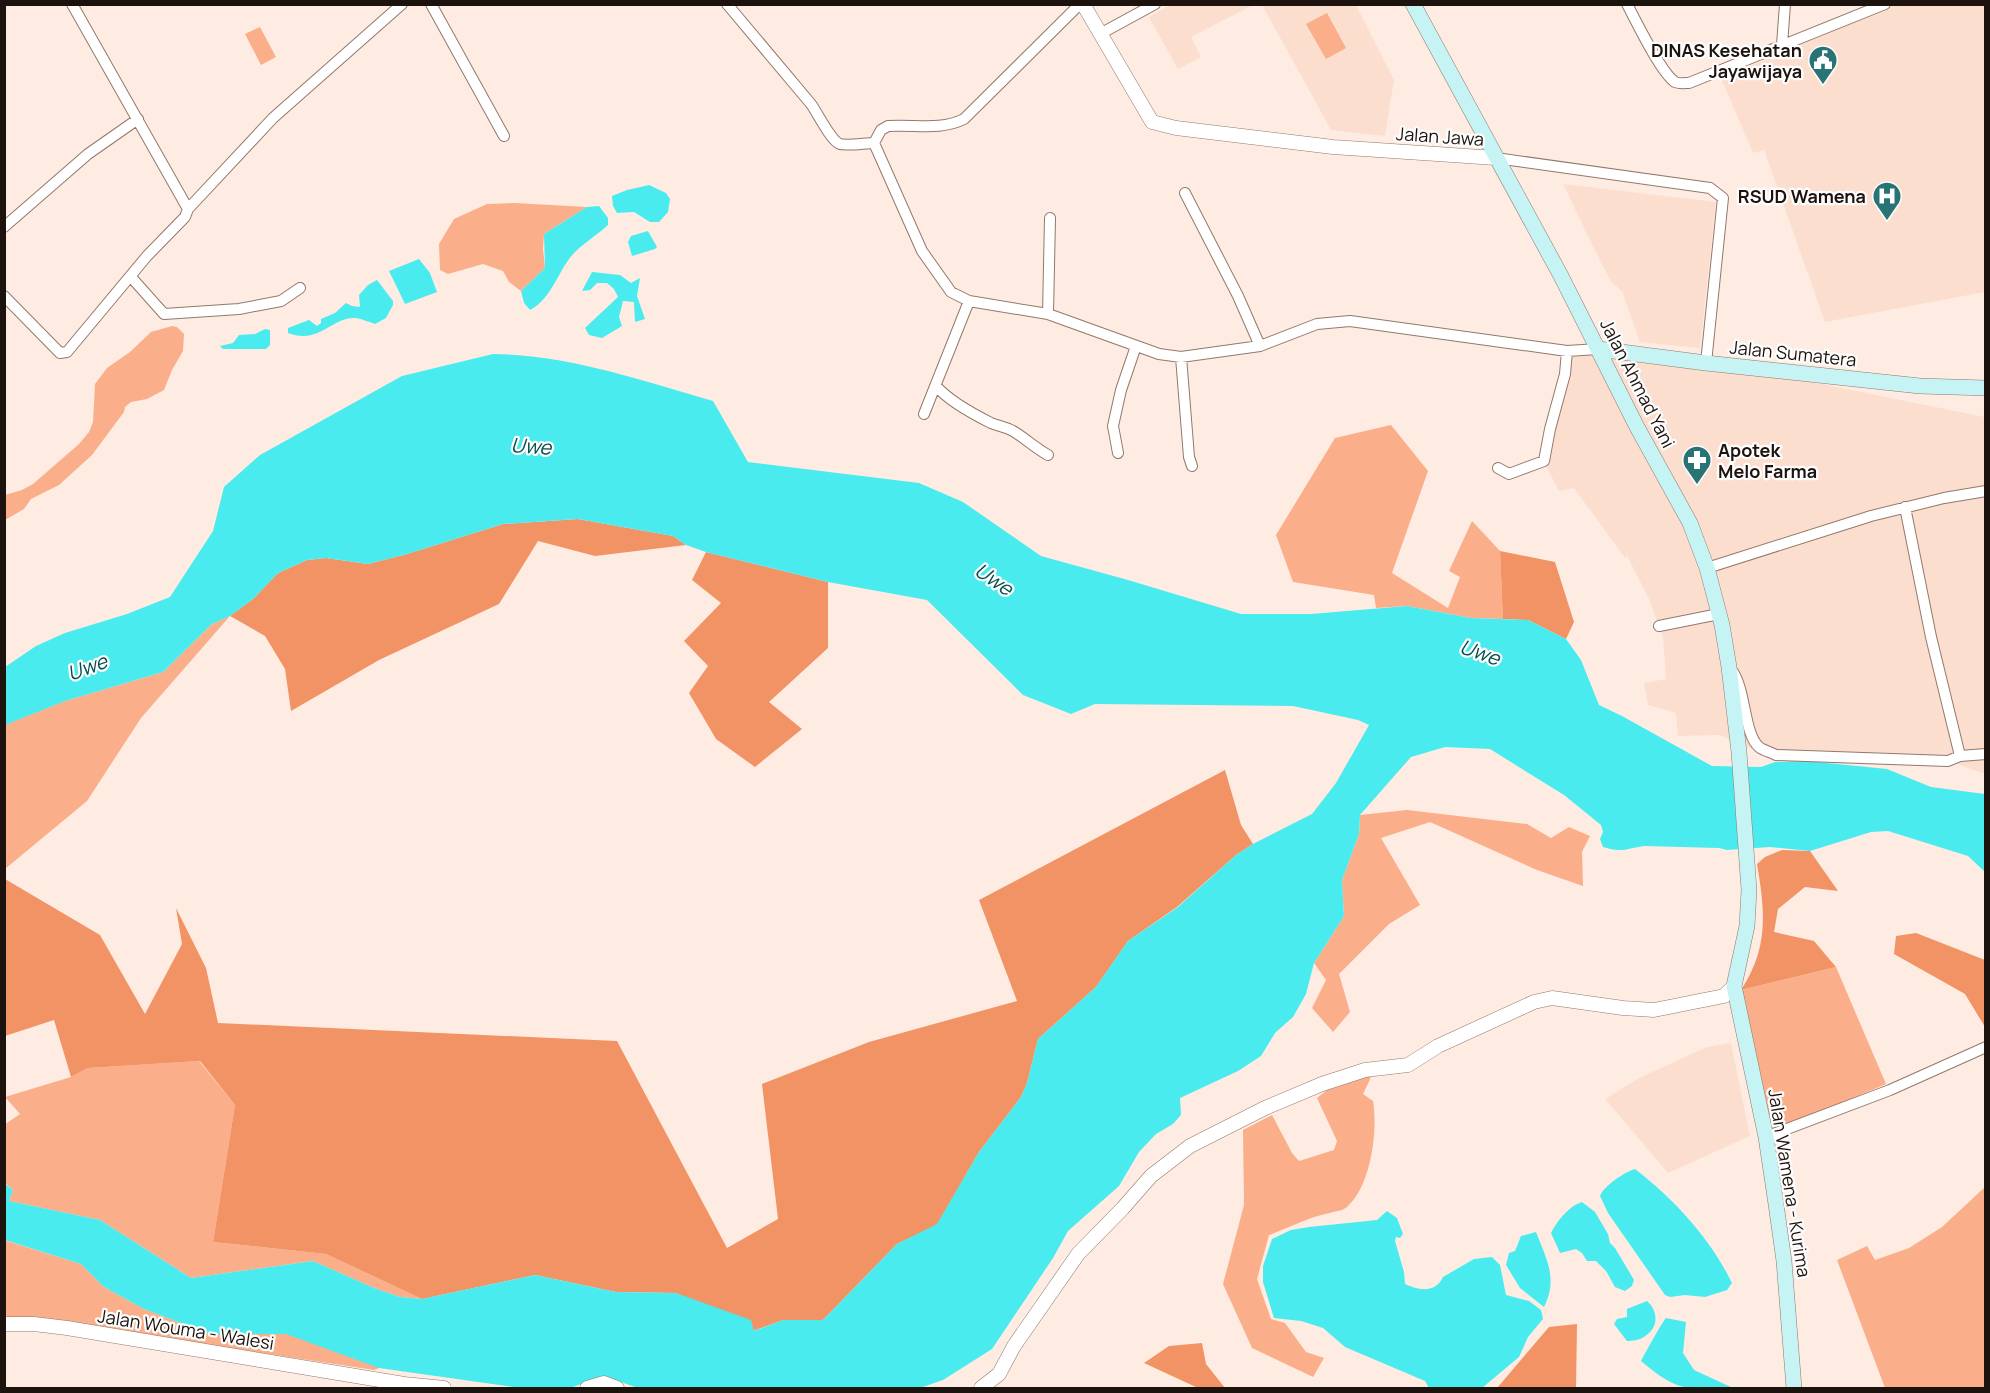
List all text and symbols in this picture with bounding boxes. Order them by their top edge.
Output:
place label: DINAS Kesehatan Jayawijaya [1651,38,1802,83]
public building icon: DINAS Kesehatan Jayawijaya [1807,44,1839,86]
street label: Jalan Jawa [1395,121,1485,151]
hospital icon: RSUD Wamena [1871,180,1903,222]
place label: RSUD Wamena [1738,184,1866,208]
street label: Jalan Ahmad Yani [1595,314,1681,452]
street label: Jalan Sumatera [1728,334,1858,372]
water label: Uwe [510,431,554,461]
place label: Apotek Melo Farma [1718,438,1817,483]
pharmacy icon: Apotek Melo Farma [1681,444,1713,486]
water label: Uwe [970,556,1019,602]
water label: Uwe [1456,633,1505,672]
water label: Uwe [63,647,112,687]
street label: Jalan Wamena - Kurima [1763,1087,1817,1279]
street label: Jalan Wouma - Walesi [96,1303,276,1355]

